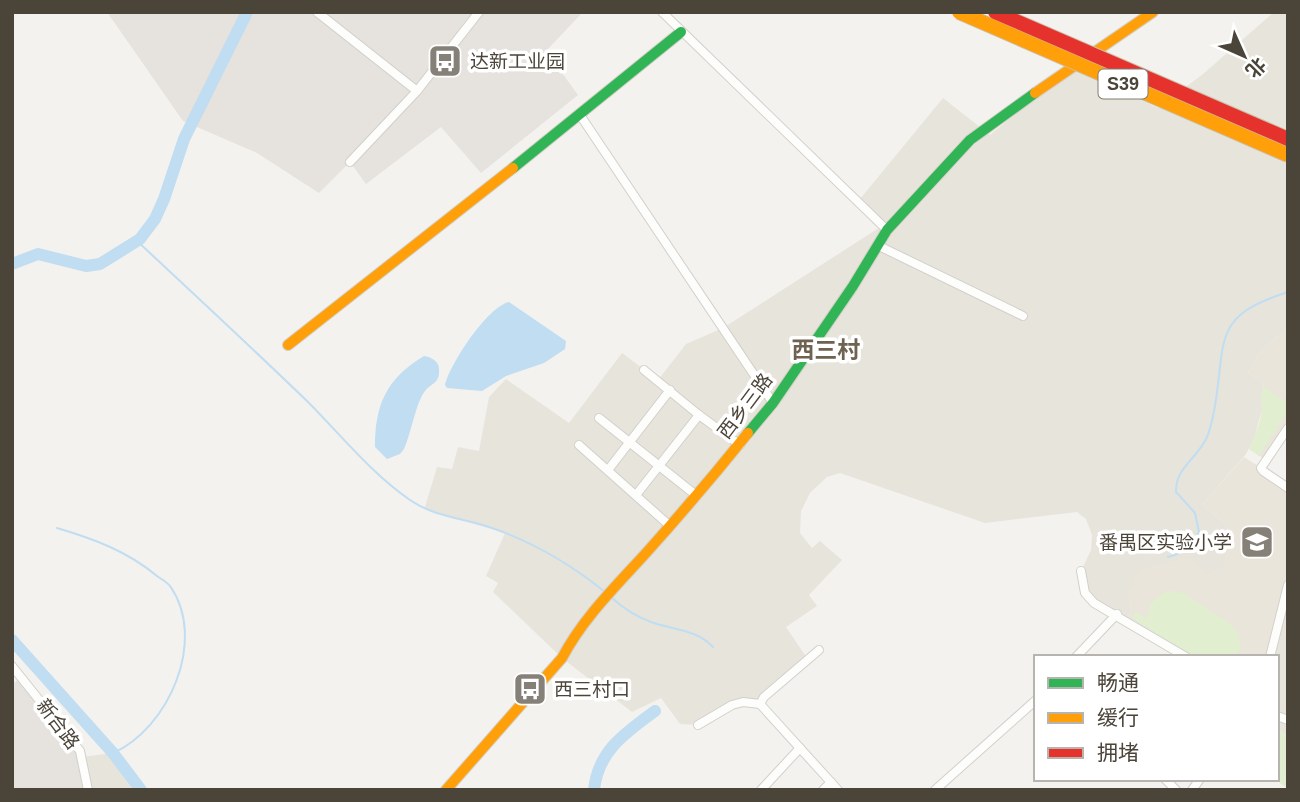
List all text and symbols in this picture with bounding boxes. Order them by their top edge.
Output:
north arrow [1209,21,1279,91]
bus stop icon: 达新工业园 [426,42,464,80]
place label: 达新工业园 [470,51,565,72]
text: 北 [1242,54,1270,82]
road number: S39 [1098,70,1148,98]
district label: 西三村 [792,337,861,363]
street label: 西乡三路 [714,369,776,443]
school or university icon: 番禺区实验小学 [1238,523,1276,561]
place label: 番禺区实验小学 [1099,532,1232,553]
legend [1034,655,1279,781]
bus stop icon: 西三村口 [511,670,549,708]
text: 畅通 [1097,671,1139,694]
place label: 西三村口 [554,679,630,700]
street label: 新合路 [32,695,84,753]
text: 缓行 [1097,706,1139,729]
text: 拥堵 [1097,741,1139,764]

